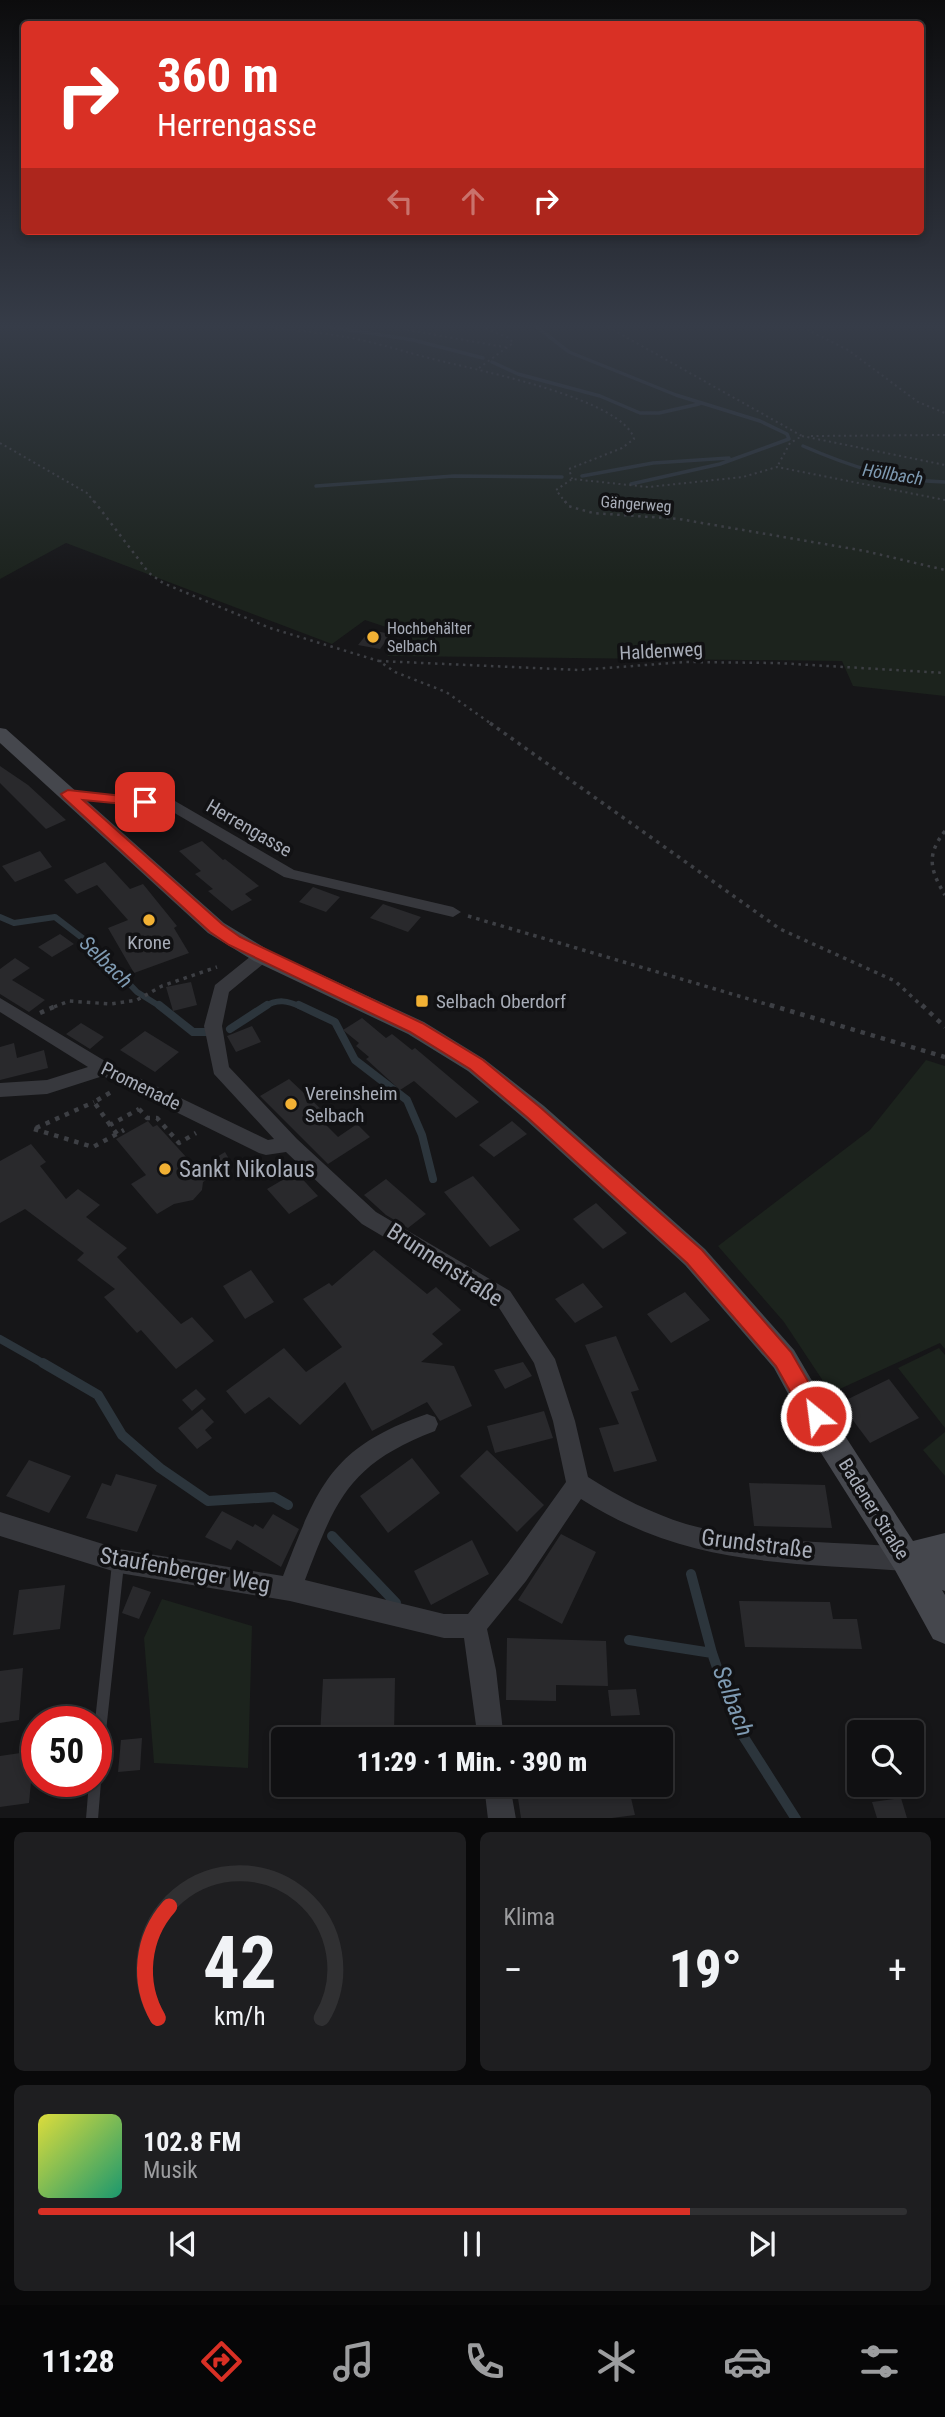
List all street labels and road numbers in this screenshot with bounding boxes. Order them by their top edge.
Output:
street label: Gängerweg [600,492,672,516]
street label: Haldenweg [619,637,703,665]
street label: Herrengasse [202,794,296,862]
street label: Promenade [98,1057,185,1115]
street label: Brunnenstraße [382,1218,508,1312]
street label: Badener Straße [834,1454,914,1564]
street label: Grundstraße [700,1524,814,1564]
street label: Staufenberger Weg [98,1542,272,1598]

